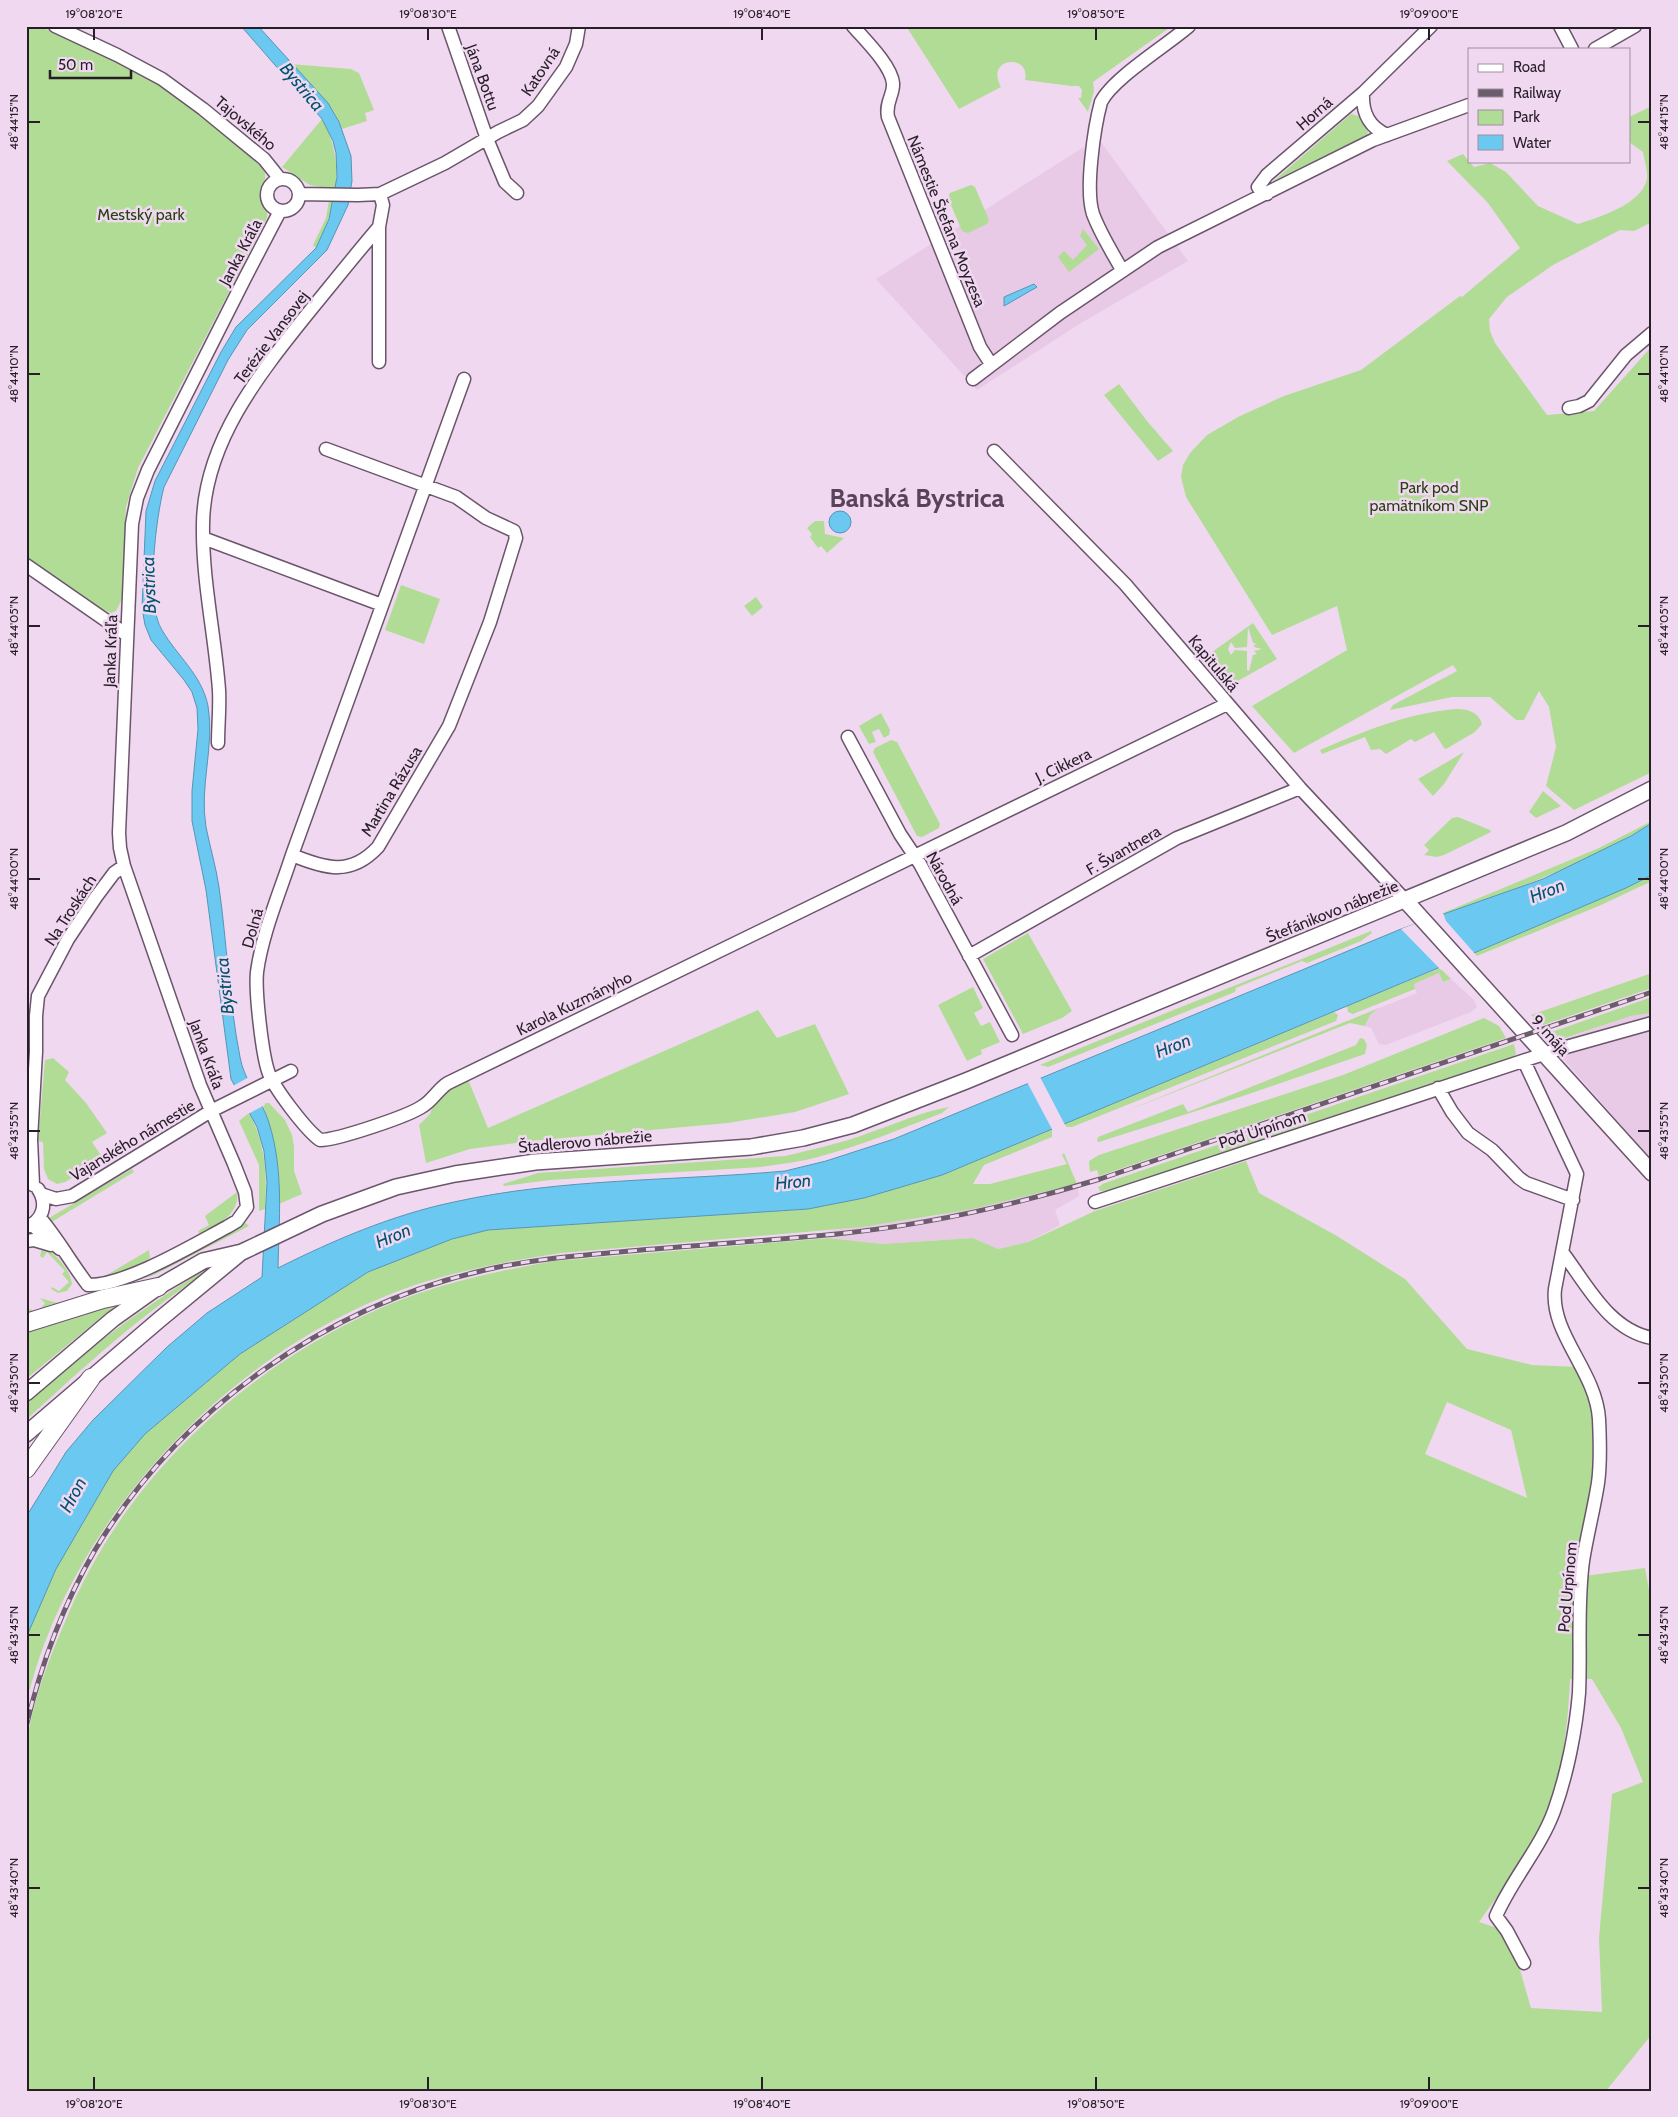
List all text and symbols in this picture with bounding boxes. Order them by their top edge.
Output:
text: 19°08'20"E [65,6,123,21]
text: 19°08'30"E [399,6,457,21]
text: 19°08'40"E [733,6,791,21]
text: 19°08'50"E [1067,6,1125,21]
text: 19°09'00"E [1400,6,1459,21]
street label: Jána Bottu [461,40,503,113]
street label: Katovná [517,43,564,99]
scale bar [50,48,131,80]
legend [1468,48,1630,162]
text: 50 m [58,56,93,74]
water label: Bystrica [275,58,329,116]
text: Road [1513,58,1546,76]
text: Railway [1513,84,1562,102]
street label: Tajovského [211,92,280,155]
street label: Horná [1292,92,1336,134]
text: 48°44'15"N [6,94,21,150]
text: 48°44'15"N [1656,94,1671,150]
text: Park [1513,108,1540,126]
street label: Námestie Štefana Moyzesa [903,133,990,310]
text: Water [1513,134,1551,152]
park label: Mestský park [97,205,185,224]
street label: Janka Kráľa [215,215,266,290]
street label: Terézie Vansovej [230,287,313,388]
text: 48°44'10"N [6,345,21,403]
text: 48°44'10"N [1656,345,1671,403]
park label: Park pod pamätníkom SNP [1370,478,1488,515]
district label: Banská Bystrica [829,482,1005,514]
water label: Bystrica [137,556,161,614]
text: 48°44'05"N [6,596,21,656]
text: 48°44'05"N [1656,596,1671,656]
street label: Janka Kráľa [100,614,121,689]
street label: Kapitulská [1184,631,1243,696]
street label: Martina Rázusa [357,742,426,840]
street label: J. Cikkera [1031,744,1094,787]
street label: F. Švantnera [1083,821,1164,879]
text: 48°44'00"N [6,848,21,910]
street label: Národná [922,848,967,908]
text: 48°44'00"N [1656,848,1671,910]
street label: Na Troskách [41,871,100,949]
water label: Hron [1526,874,1568,908]
street label: Štefánikovo nábrežie [1263,876,1401,947]
street label: Dolná [238,906,267,950]
water label: Bystrica [211,956,239,1016]
street label: Karola Kuzmányho [513,967,635,1040]
street label: 9. mája [1527,1011,1574,1060]
street label: Janka Kráľa [185,1016,228,1092]
water label: Hron [1152,1029,1194,1063]
street label: Vajanského námestie [67,1096,198,1185]
text: 48°43'55"N [6,1102,21,1160]
text: 48°43'55"N [1656,1102,1671,1160]
street label: Pod Urpínom [1216,1106,1308,1153]
street label: Štadlerovo nábrežie [517,1126,653,1157]
water label: Hron [774,1169,812,1195]
water label: Hron [372,1219,414,1253]
text: 48°43'50"N [6,1353,21,1413]
text: 48°43'50"N [1656,1353,1671,1413]
water label: Hron [55,1474,91,1516]
street label: Pod Urpínom [1554,1541,1581,1633]
text: 48°43'45"N [6,1606,21,1664]
text: 48°43'45"N [1656,1606,1671,1664]
text: 48°43'40"N [6,1858,21,1918]
text: 48°43'40"N [1656,1858,1671,1918]
text: 19°08'20"E [65,2096,123,2111]
text: 19°08'30"E [399,2096,457,2111]
text: 19°08'40"E [733,2096,791,2111]
text: 19°08'50"E [1067,2096,1125,2111]
text: 19°09'00"E [1400,2096,1459,2111]

